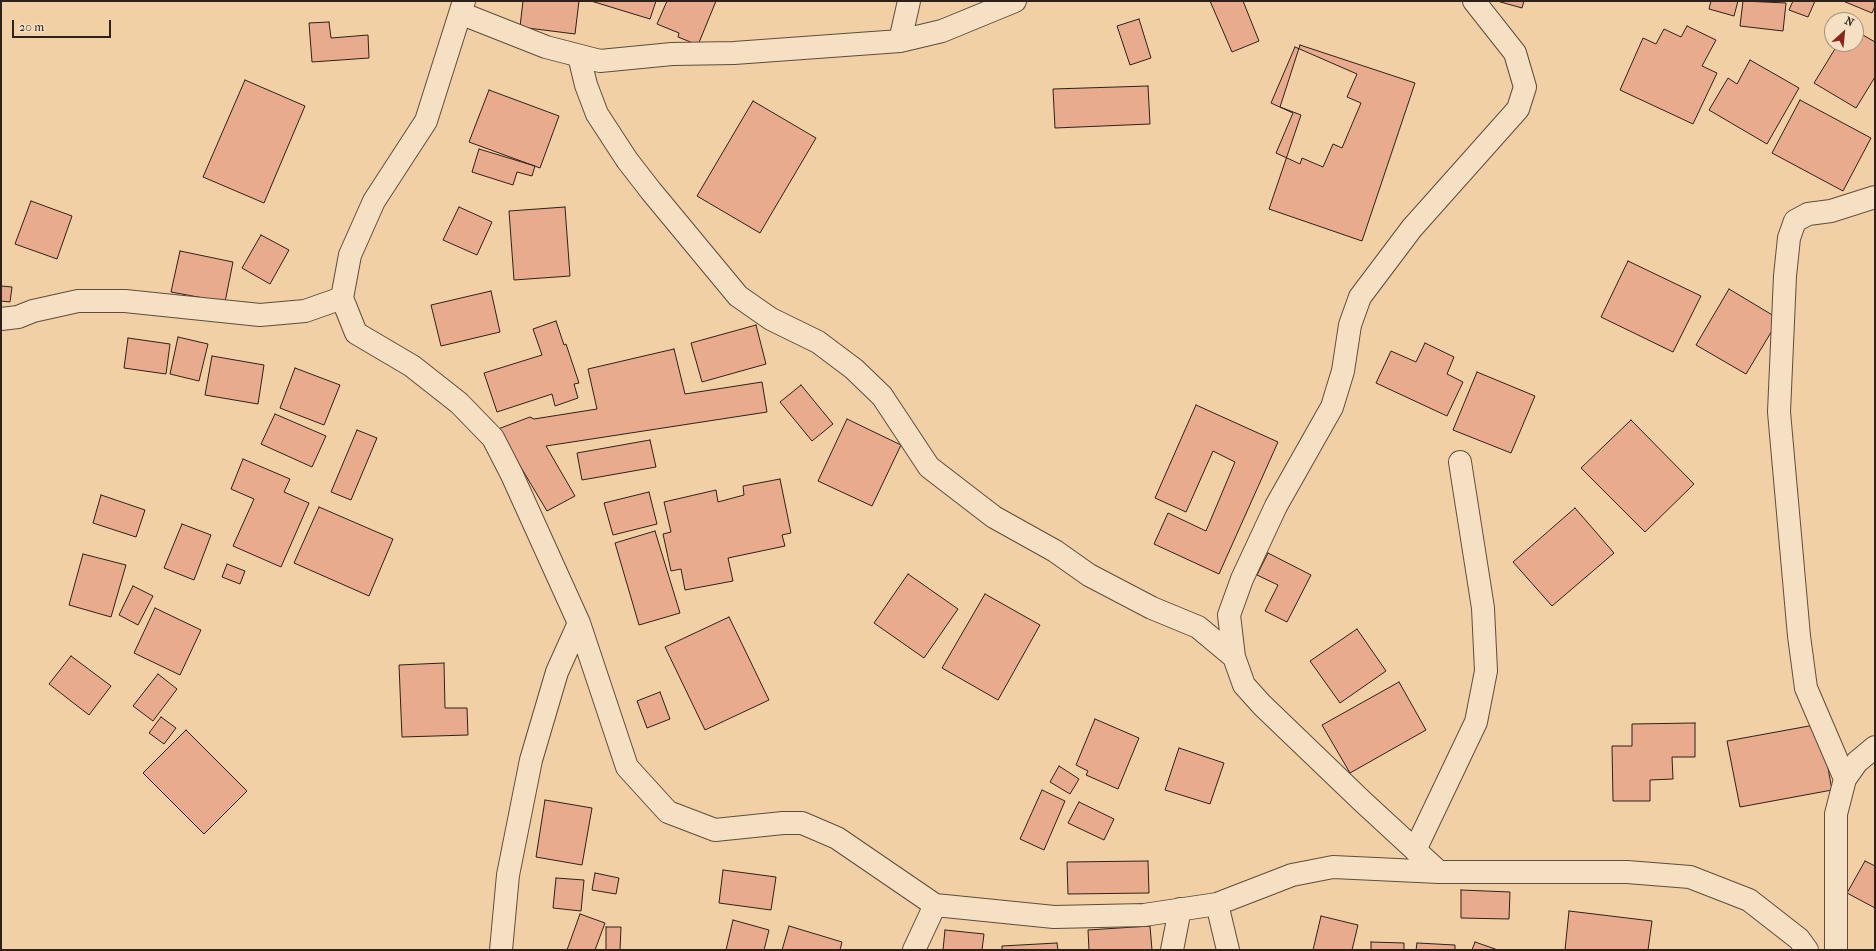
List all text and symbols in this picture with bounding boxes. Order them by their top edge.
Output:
scale bar [14,12,113,38]
north arrow [1824,12,1864,52]
text: N [1843,14,1856,29]
text: 20 m [19,20,44,34]

